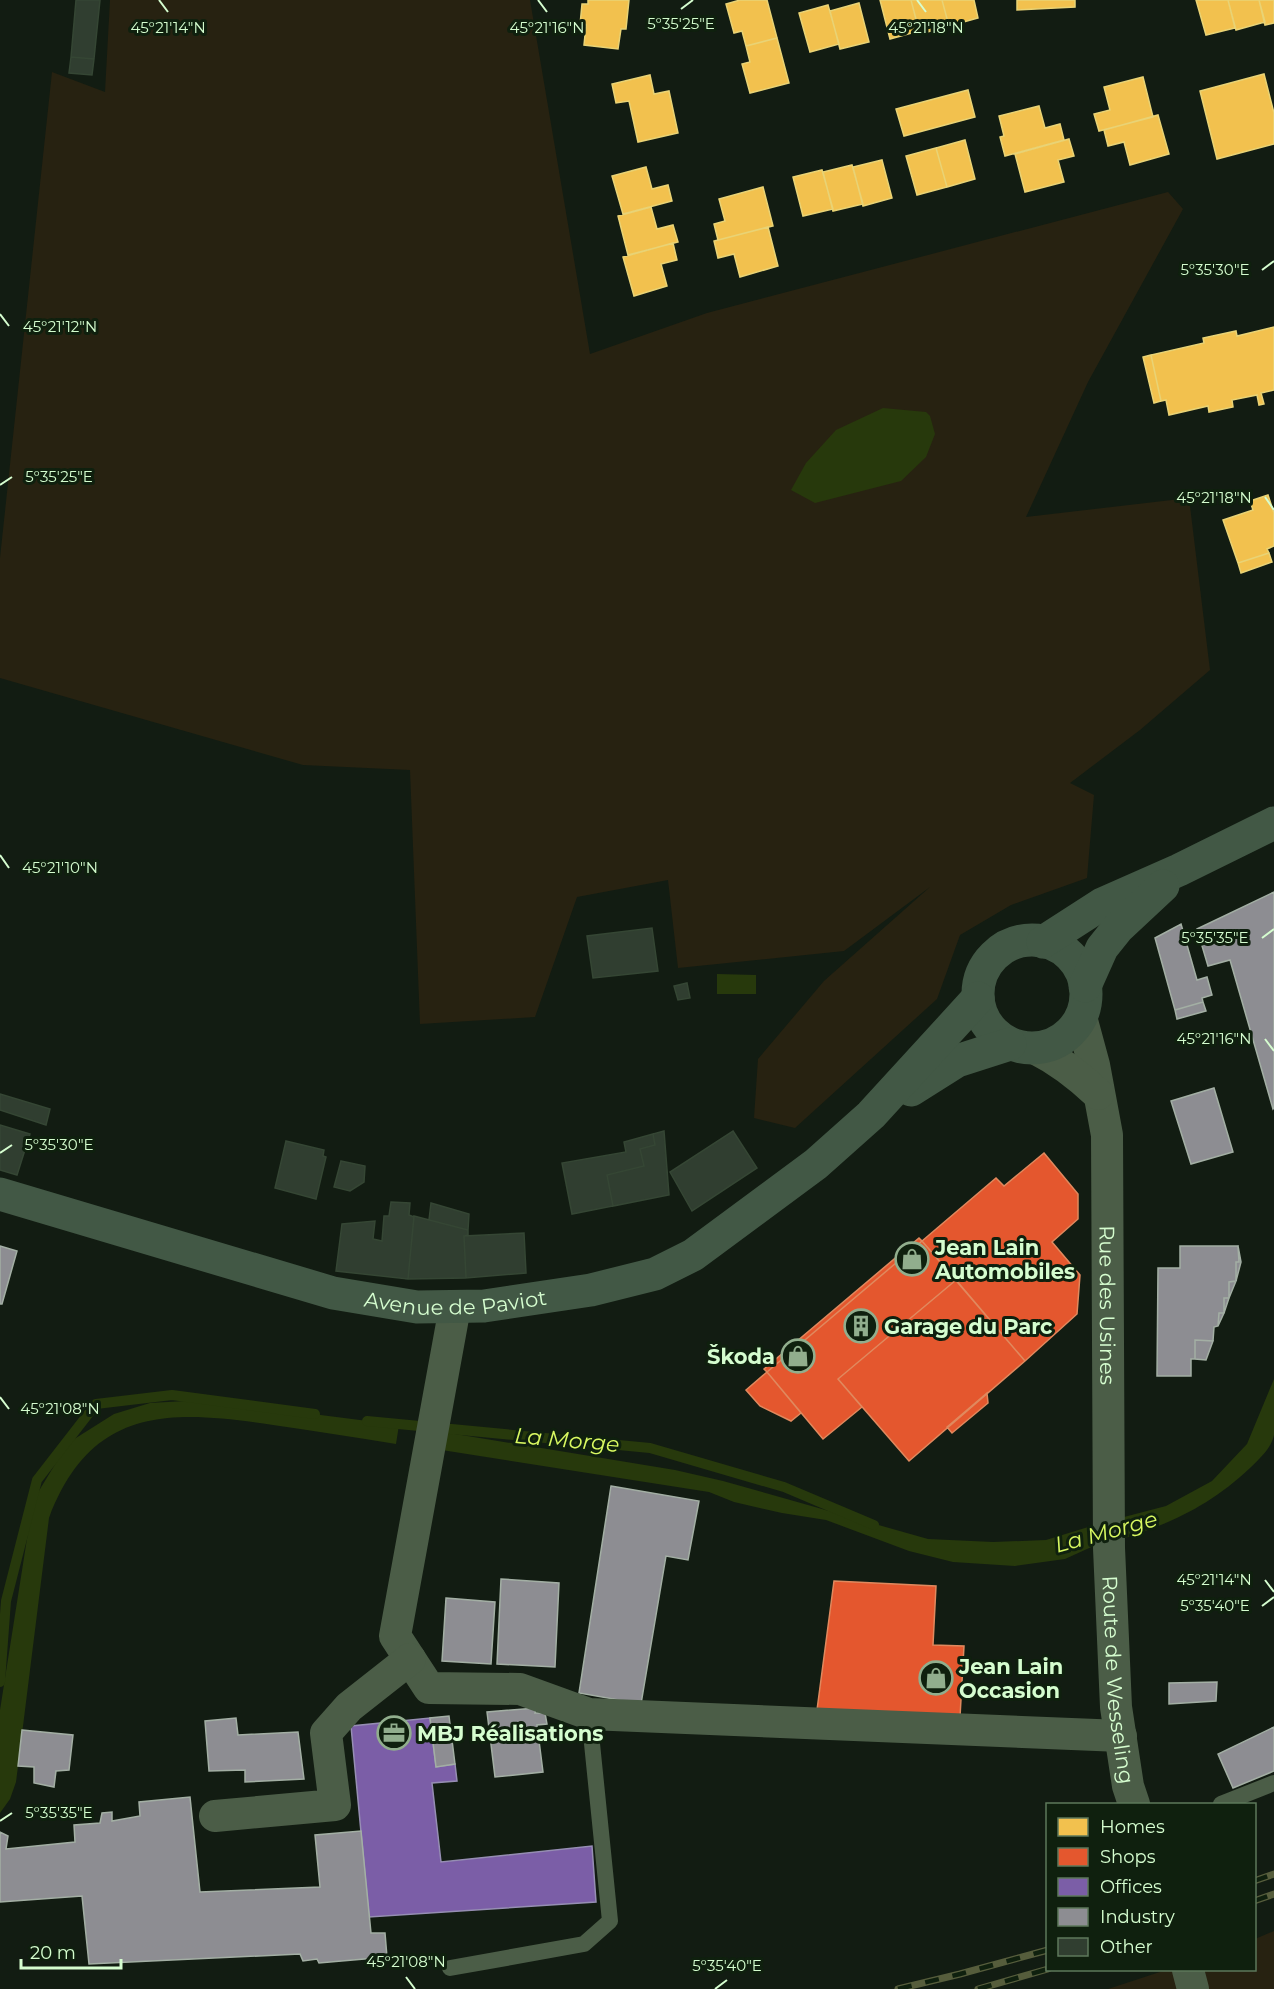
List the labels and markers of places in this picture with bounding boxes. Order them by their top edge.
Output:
place label: Jean Lain Automobiles [934,1235,1075,1284]
shop icon: Jean Lain Automobiles [894,1241,930,1277]
building icon: Garage du Parc [843,1308,879,1344]
place label: Garage du Parc [884,1314,1053,1339]
shop icon: Škoda [780,1338,816,1374]
place label: Škoda [707,1344,775,1369]
place label: Jean Lain Occasion [958,1654,1063,1703]
shop icon: Jean Lain Occasion [918,1660,954,1696]
office icon: MBJ Réalisations [376,1715,412,1751]
place label: MBJ Réalisations [417,1721,603,1746]

